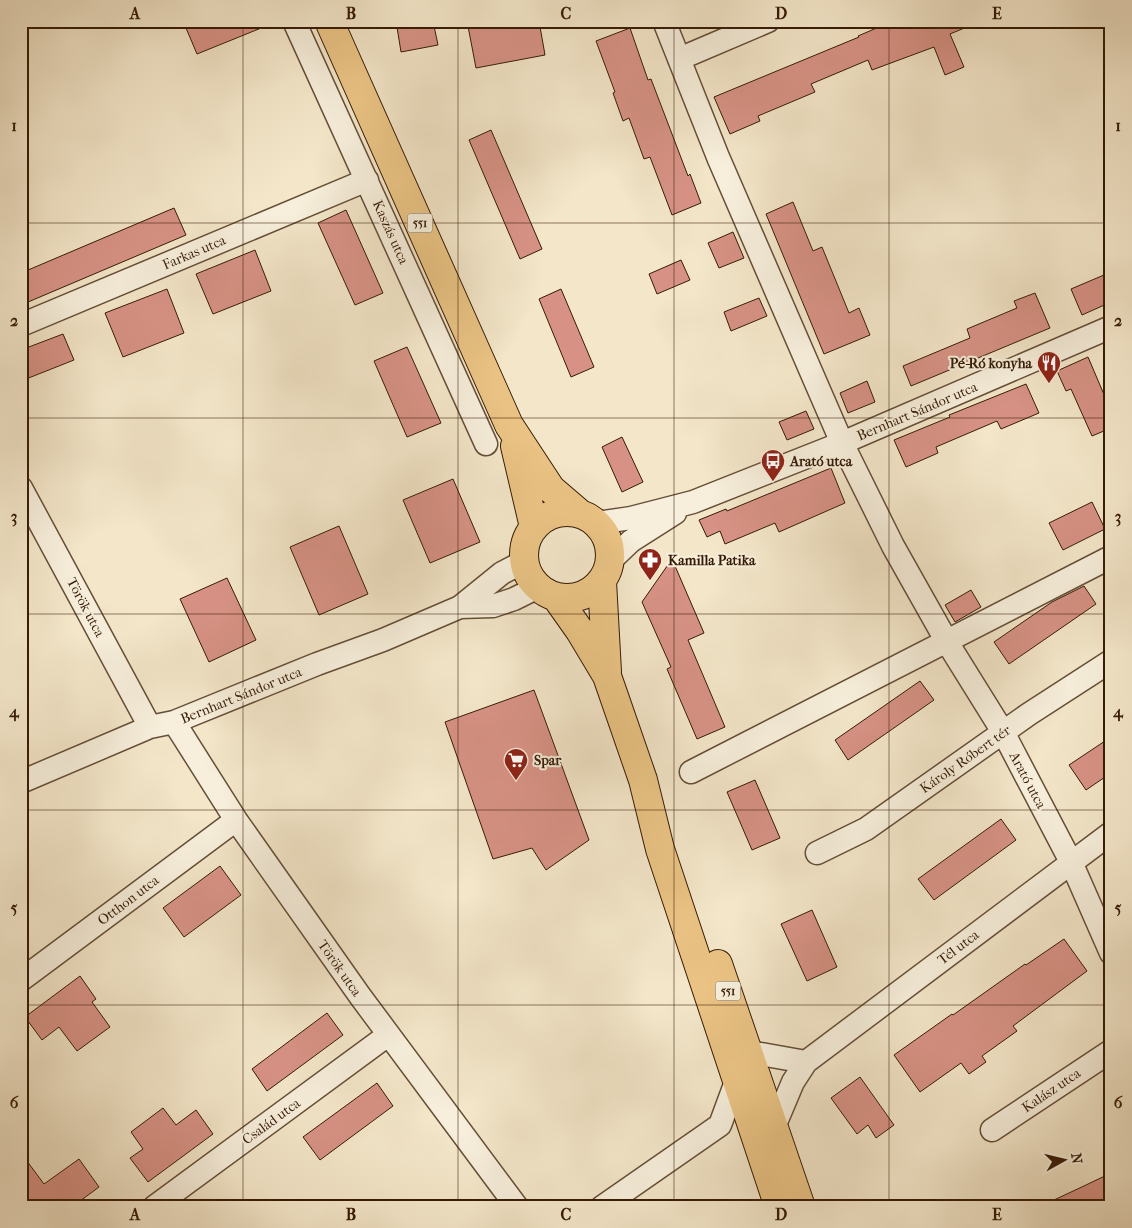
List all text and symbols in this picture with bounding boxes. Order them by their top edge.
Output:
text: A [129,4,141,23]
text: B [346,4,356,23]
text: C [561,4,572,23]
text: D [775,4,787,23]
text: E [992,4,1002,23]
text: 1 [11,116,17,135]
text: 1 [1115,116,1121,135]
street label: Kaszás utca [369,198,412,267]
road number: 551 [408,214,432,232]
street label: Farkas utca [160,231,229,273]
text: 2 [10,311,18,330]
text: 2 [1114,311,1122,330]
restaurant icon: Pé-Ró konyha [1036,350,1062,384]
place label: Pé-Ró konyha [950,355,1033,372]
street label: Bernhart Sándor utca [854,378,981,445]
bus stop icon: Arató utca [760,448,786,482]
place label: Arató utca [789,453,853,470]
text: 3 [11,507,17,527]
text: 3 [1115,507,1121,527]
pharmacy icon: Kamilla Patika [637,547,663,581]
place label: Kamilla Patika [668,552,756,569]
street label: Török utca [63,575,109,640]
street label: Bernhart Sándor utca [178,663,305,728]
text: 4 [8,702,20,722]
text: 4 [1112,702,1124,722]
street label: Károly Róbert tér [917,722,1014,797]
supermarket icon: Spar [503,747,529,781]
street label: Arató utca [1005,748,1050,812]
place label: Spar [534,752,562,769]
street label: Otthon utca [94,871,163,929]
text: 5 [11,898,18,917]
text: 5 [1115,898,1122,917]
street label: Tél utca [934,926,983,968]
street label: Török utca [314,937,365,1000]
road number: 551 [716,981,740,1000]
street label: Kalász utca [1019,1064,1084,1116]
text: 6 [10,1093,19,1112]
text: 6 [1114,1093,1123,1112]
street label: Család utca [239,1094,304,1148]
north arrow [1040,1136,1090,1186]
text: N [1067,1152,1086,1165]
text: A [129,1205,141,1224]
text: B [346,1205,356,1224]
text: C [561,1205,572,1224]
text: D [775,1205,787,1224]
text: E [992,1205,1002,1224]

